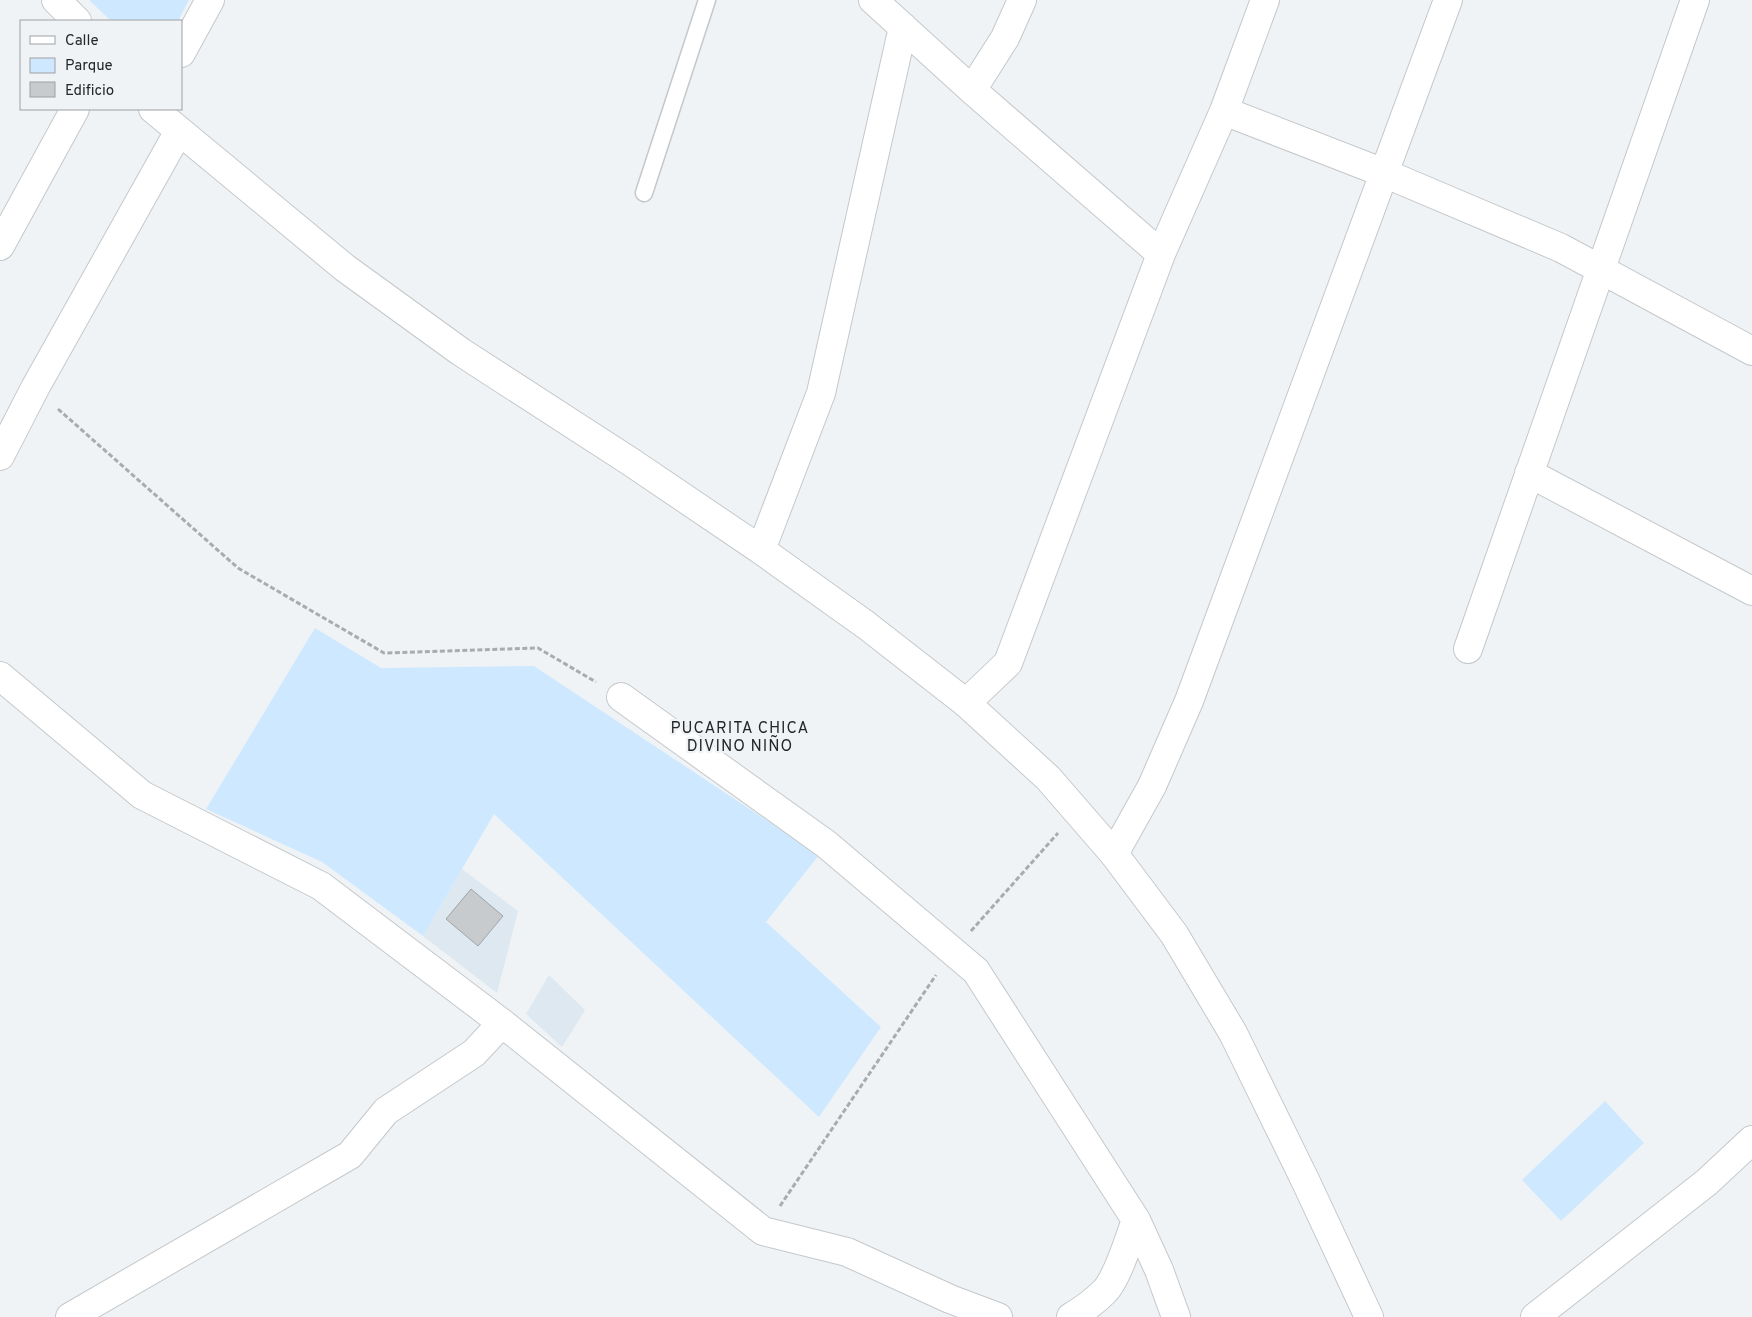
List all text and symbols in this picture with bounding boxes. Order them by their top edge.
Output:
legend [20,20,182,110]
text: Calle [65,32,99,51]
text: Parque [65,57,113,76]
text: Edificio [65,82,114,101]
district label: PUCARITA CHICA DIVINO NIÑO [671,719,809,757]

